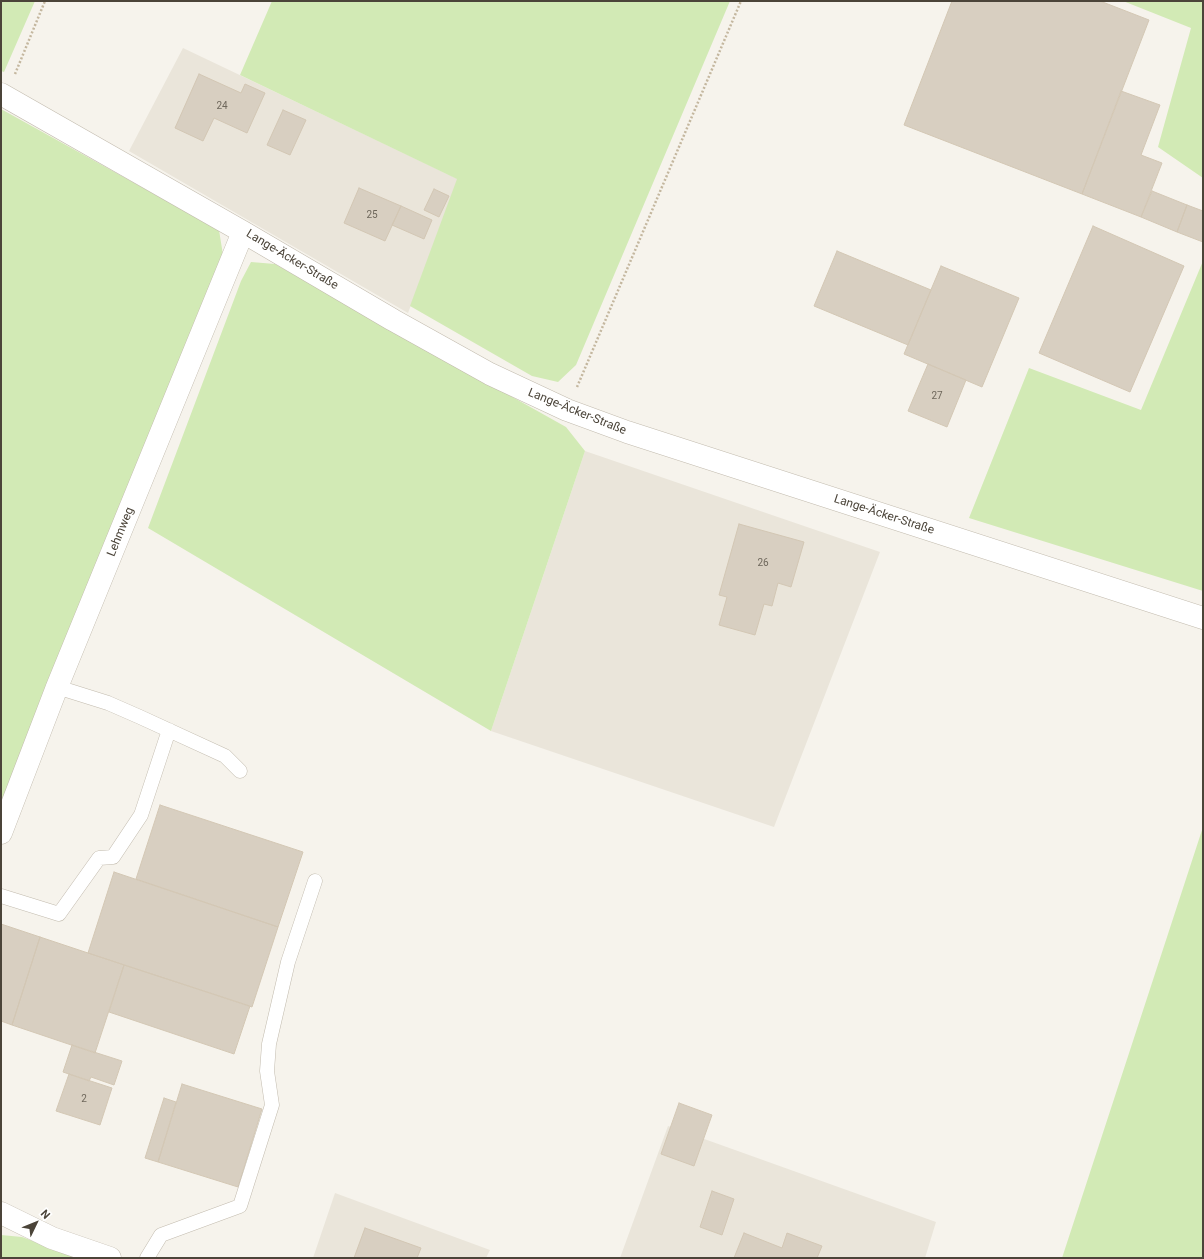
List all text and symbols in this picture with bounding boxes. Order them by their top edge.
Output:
house number: 24 [216,100,228,112]
house number: 25 [366,209,378,221]
street label: Lange-Äcker-Straße [243,227,341,293]
street label: Lange-Äcker-Straße [526,386,628,438]
house number: 27 [931,390,943,402]
street label: Lange-Äcker-Straße [832,492,936,538]
street label: Lehmweg [105,505,137,559]
house number: 26 [757,557,769,569]
house number: 2 [81,1093,87,1105]
north arrow [16,1203,56,1243]
text: N [38,1207,53,1222]

